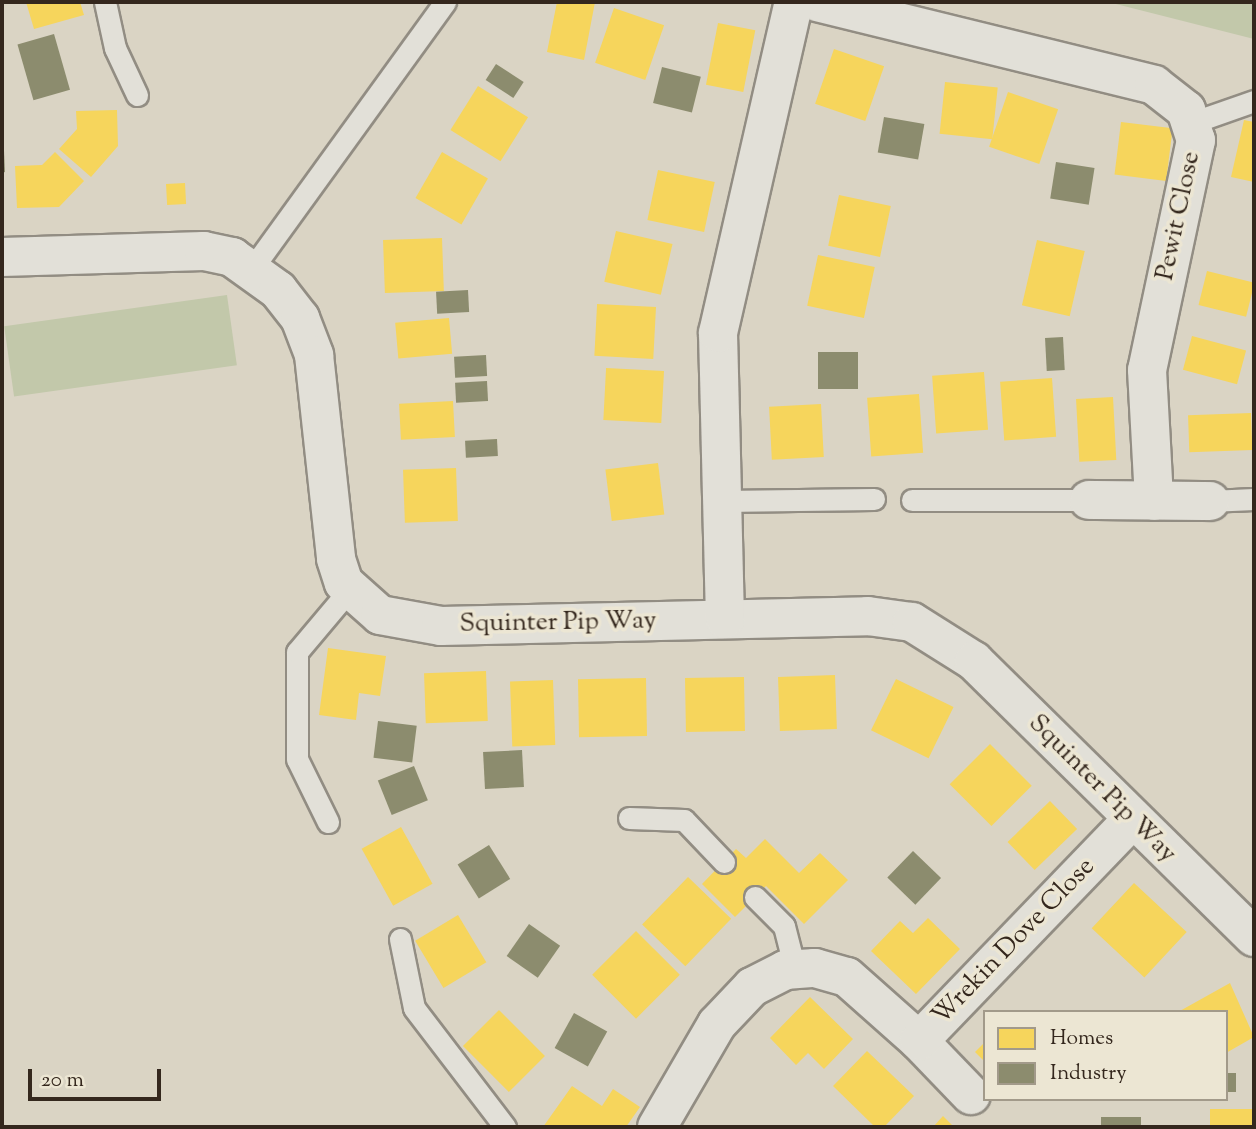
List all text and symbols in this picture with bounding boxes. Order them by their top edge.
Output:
street label: Pewit Close [1150,149,1208,283]
street label: Squinter Pip Way [459,606,657,640]
street label: Squinter Pip Way [1021,708,1183,870]
street label: Wrekin Dove Close [926,852,1102,1032]
legend [983,1010,1228,1101]
text: Homes [1050,1024,1113,1054]
scale bar [32,1056,164,1100]
text: Industry [1050,1059,1127,1089]
text: 20 m [41,1066,84,1096]

